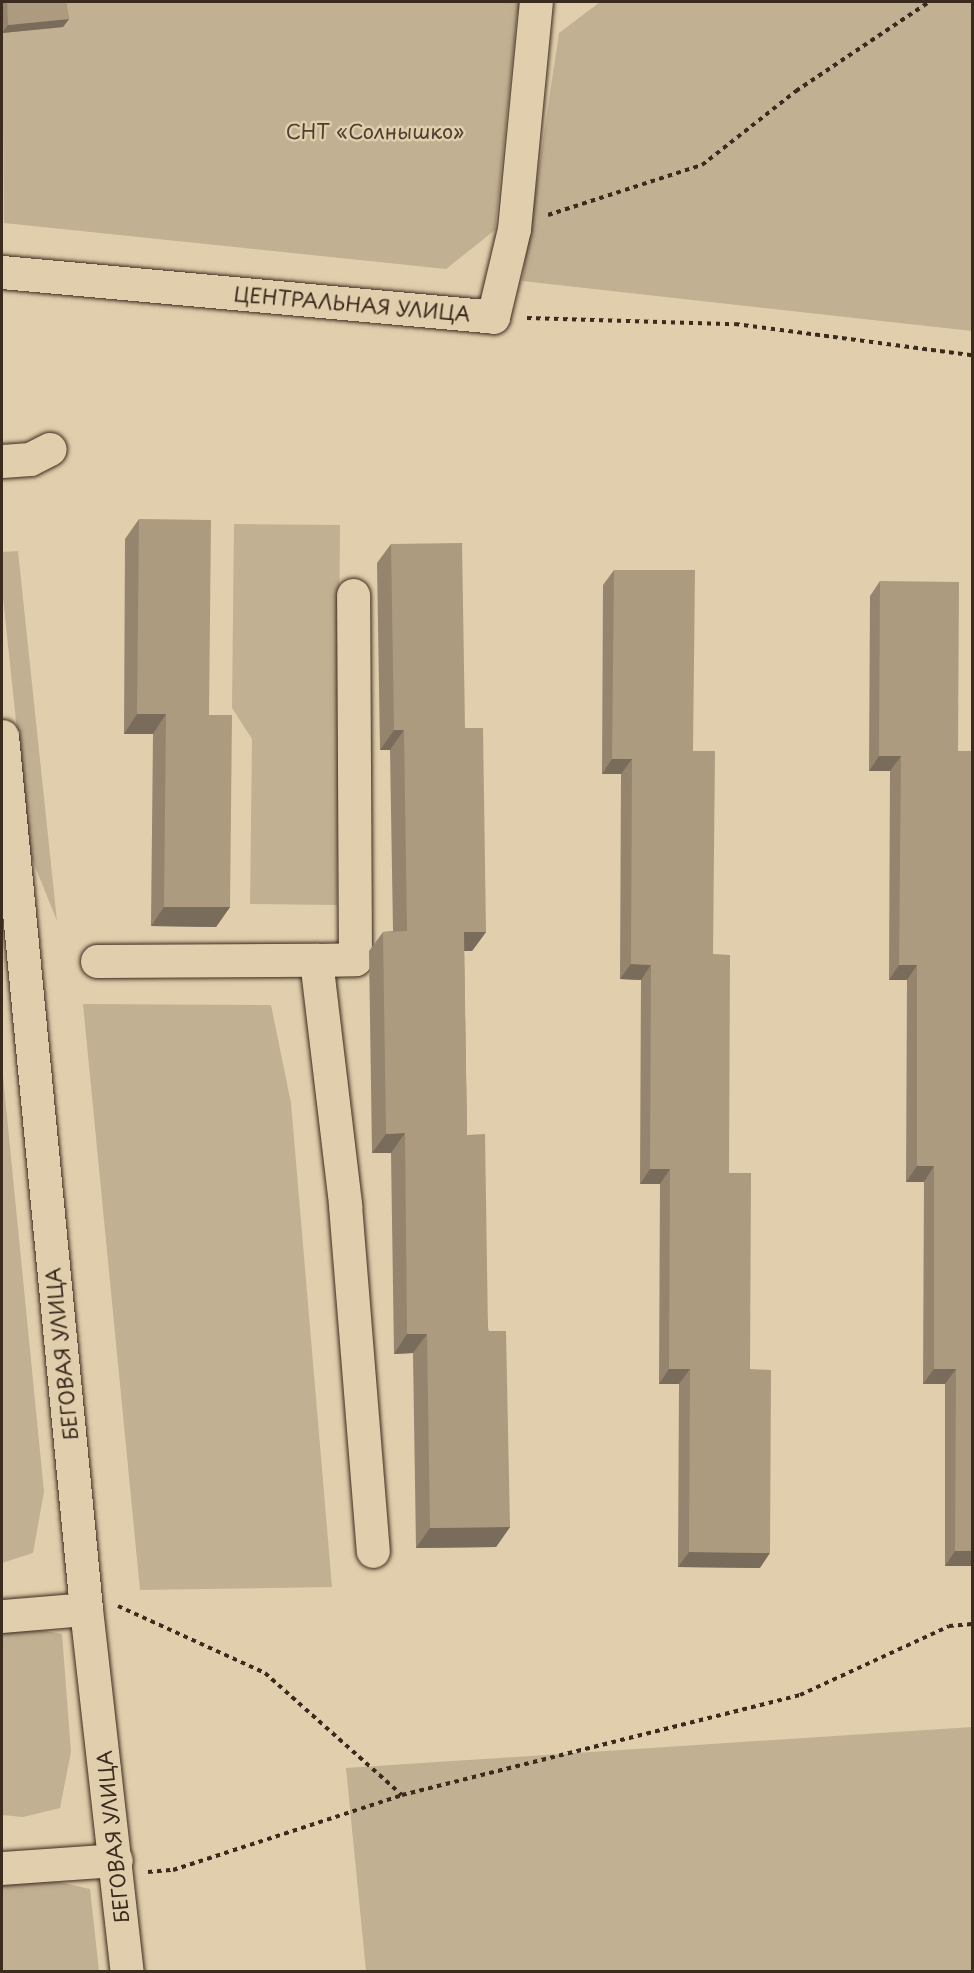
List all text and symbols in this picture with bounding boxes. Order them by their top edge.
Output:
park label: СНТ «Солнышко» [286,119,464,143]
street label: ЦЕНТРАЛЬНАЯ УЛИЦА [233,282,471,326]
street label: БЕГОВАЯ УЛИЦА [41,1267,83,1441]
street label: БЕГОВАЯ УЛИЦА [92,1750,134,1924]

